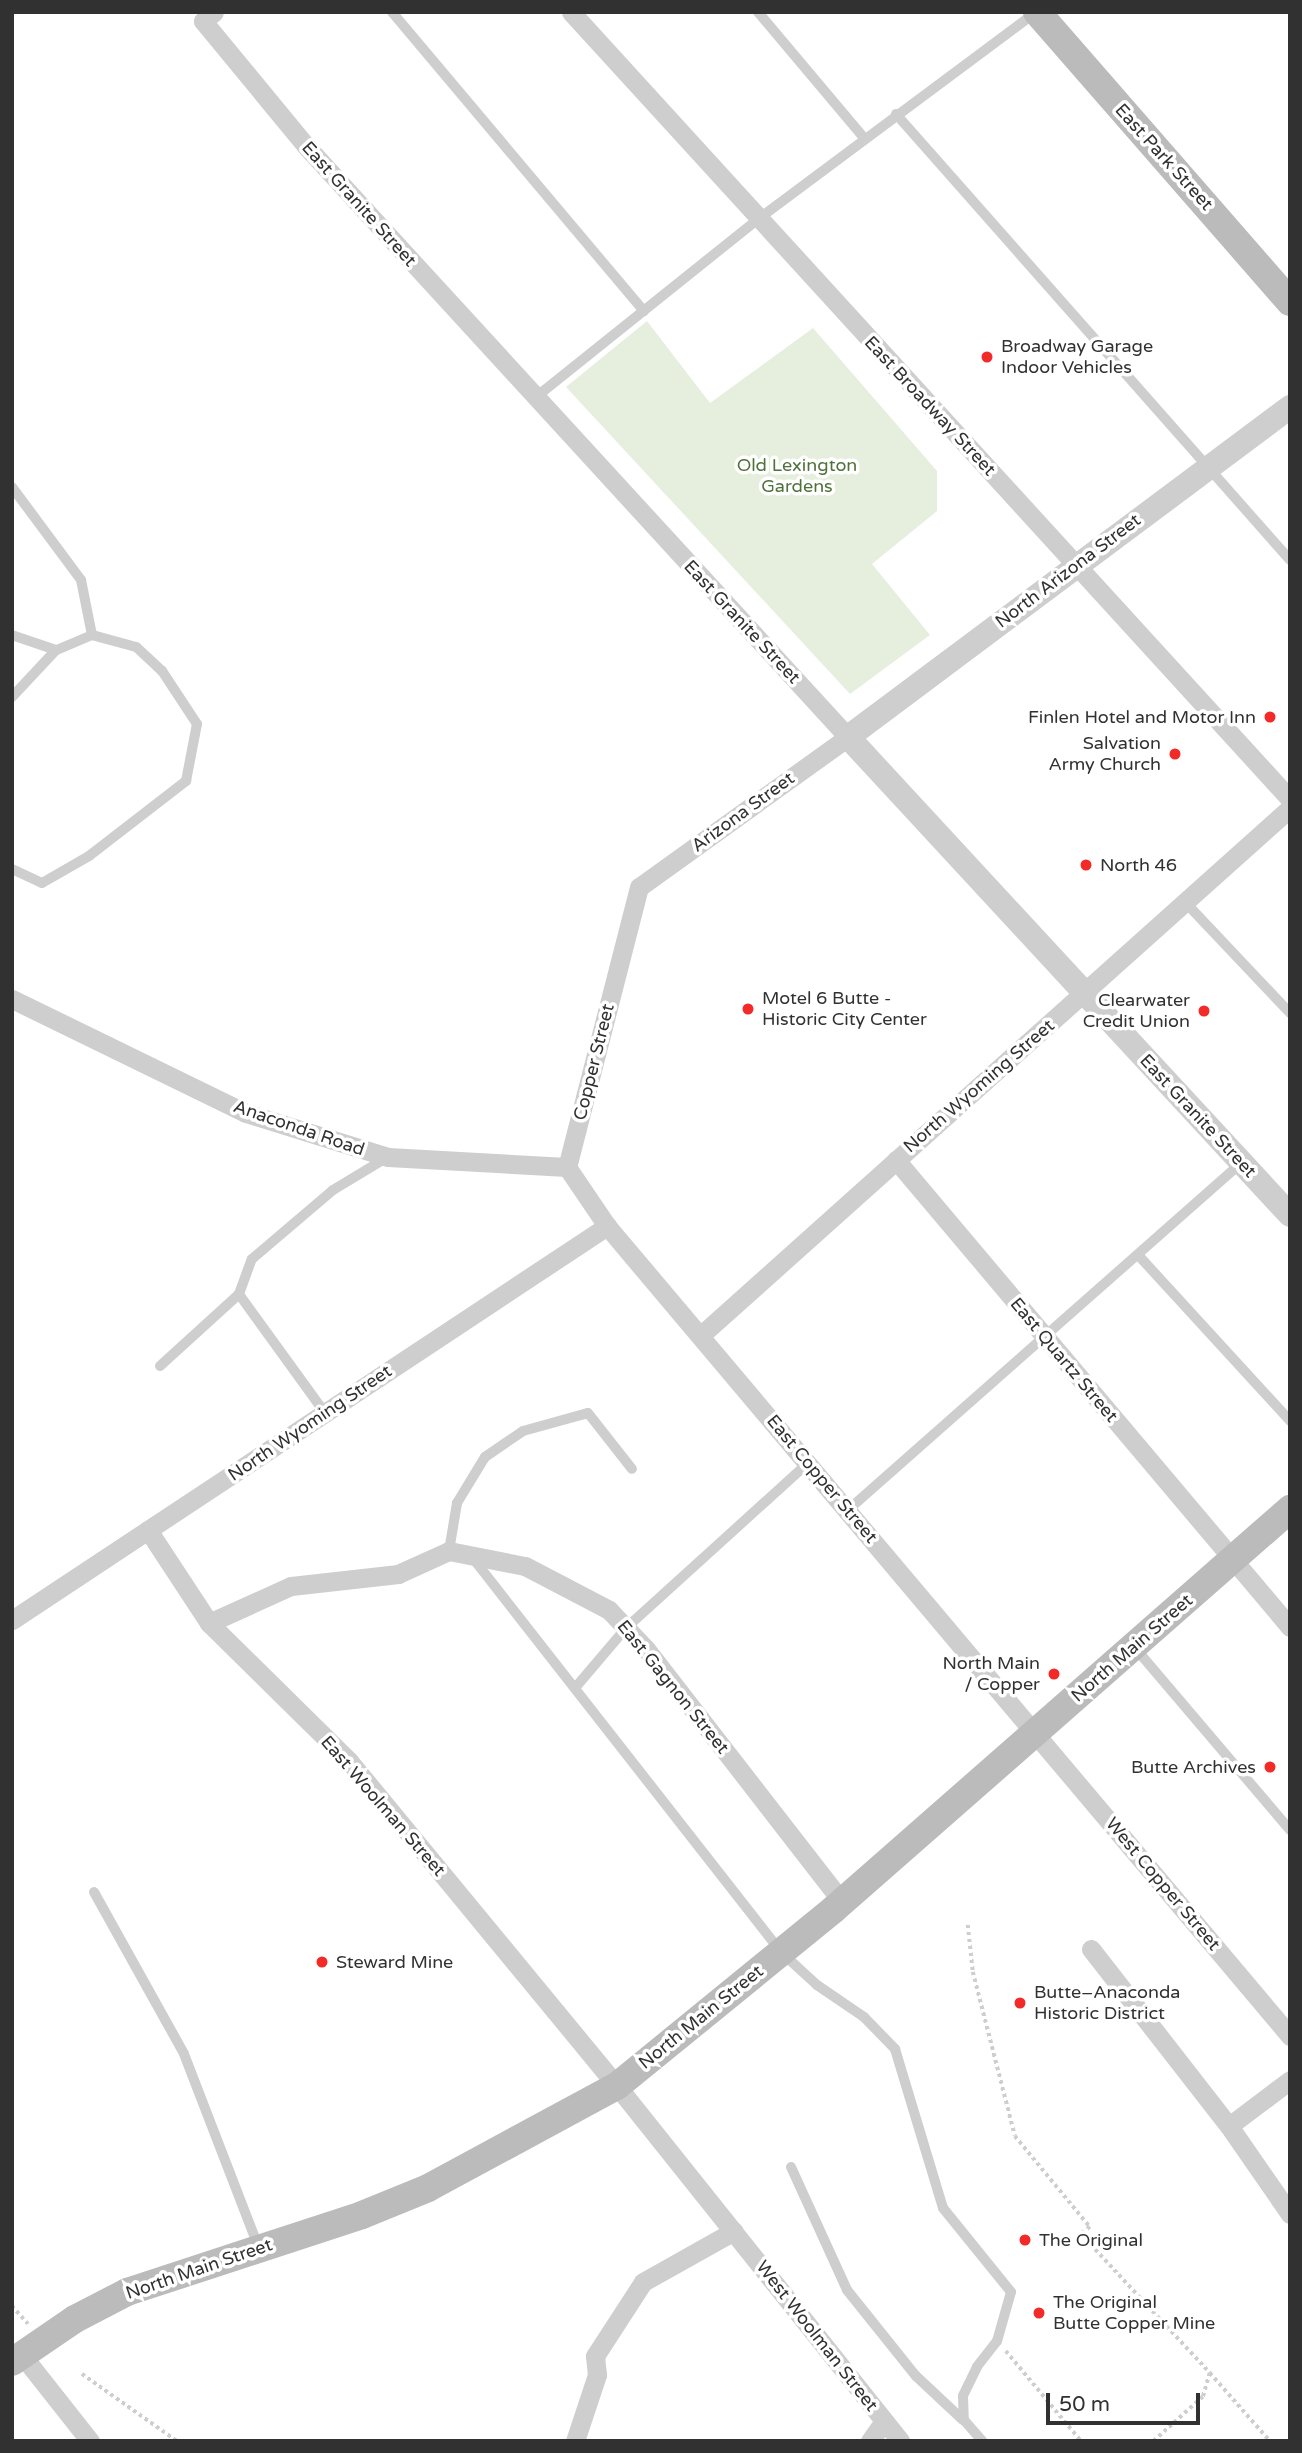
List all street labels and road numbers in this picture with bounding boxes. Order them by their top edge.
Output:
street label: East Park Street [1110,99,1218,215]
street label: East Granite Street [297,137,421,271]
street label: East Broadway Street [860,332,1000,480]
street label: North Arizona Street [991,509,1145,633]
street label: East Granite Street [679,556,805,688]
street label: Arizona Street [687,767,799,857]
street label: Copper Street [569,1002,619,1122]
street label: North Wyoming Street [899,1015,1059,1157]
street label: East Granite Street [1135,1050,1261,1182]
street label: Anaconda Road [231,1095,367,1161]
street label: East Quartz Street [1006,1293,1122,1427]
street label: North Wyoming Street [224,1360,396,1486]
street label: East Copper Street [762,1411,882,1547]
street label: North Main Street [1067,1589,1197,1707]
street label: East Gagnon Street [612,1616,734,1758]
street label: East Woolman Street [316,1731,450,1881]
street label: West Copper Street [1101,1813,1225,1955]
street label: North Main Street [635,1960,767,2074]
street label: North Main Street [123,2234,275,2304]
street label: West Woolman Street [751,2256,883,2416]

